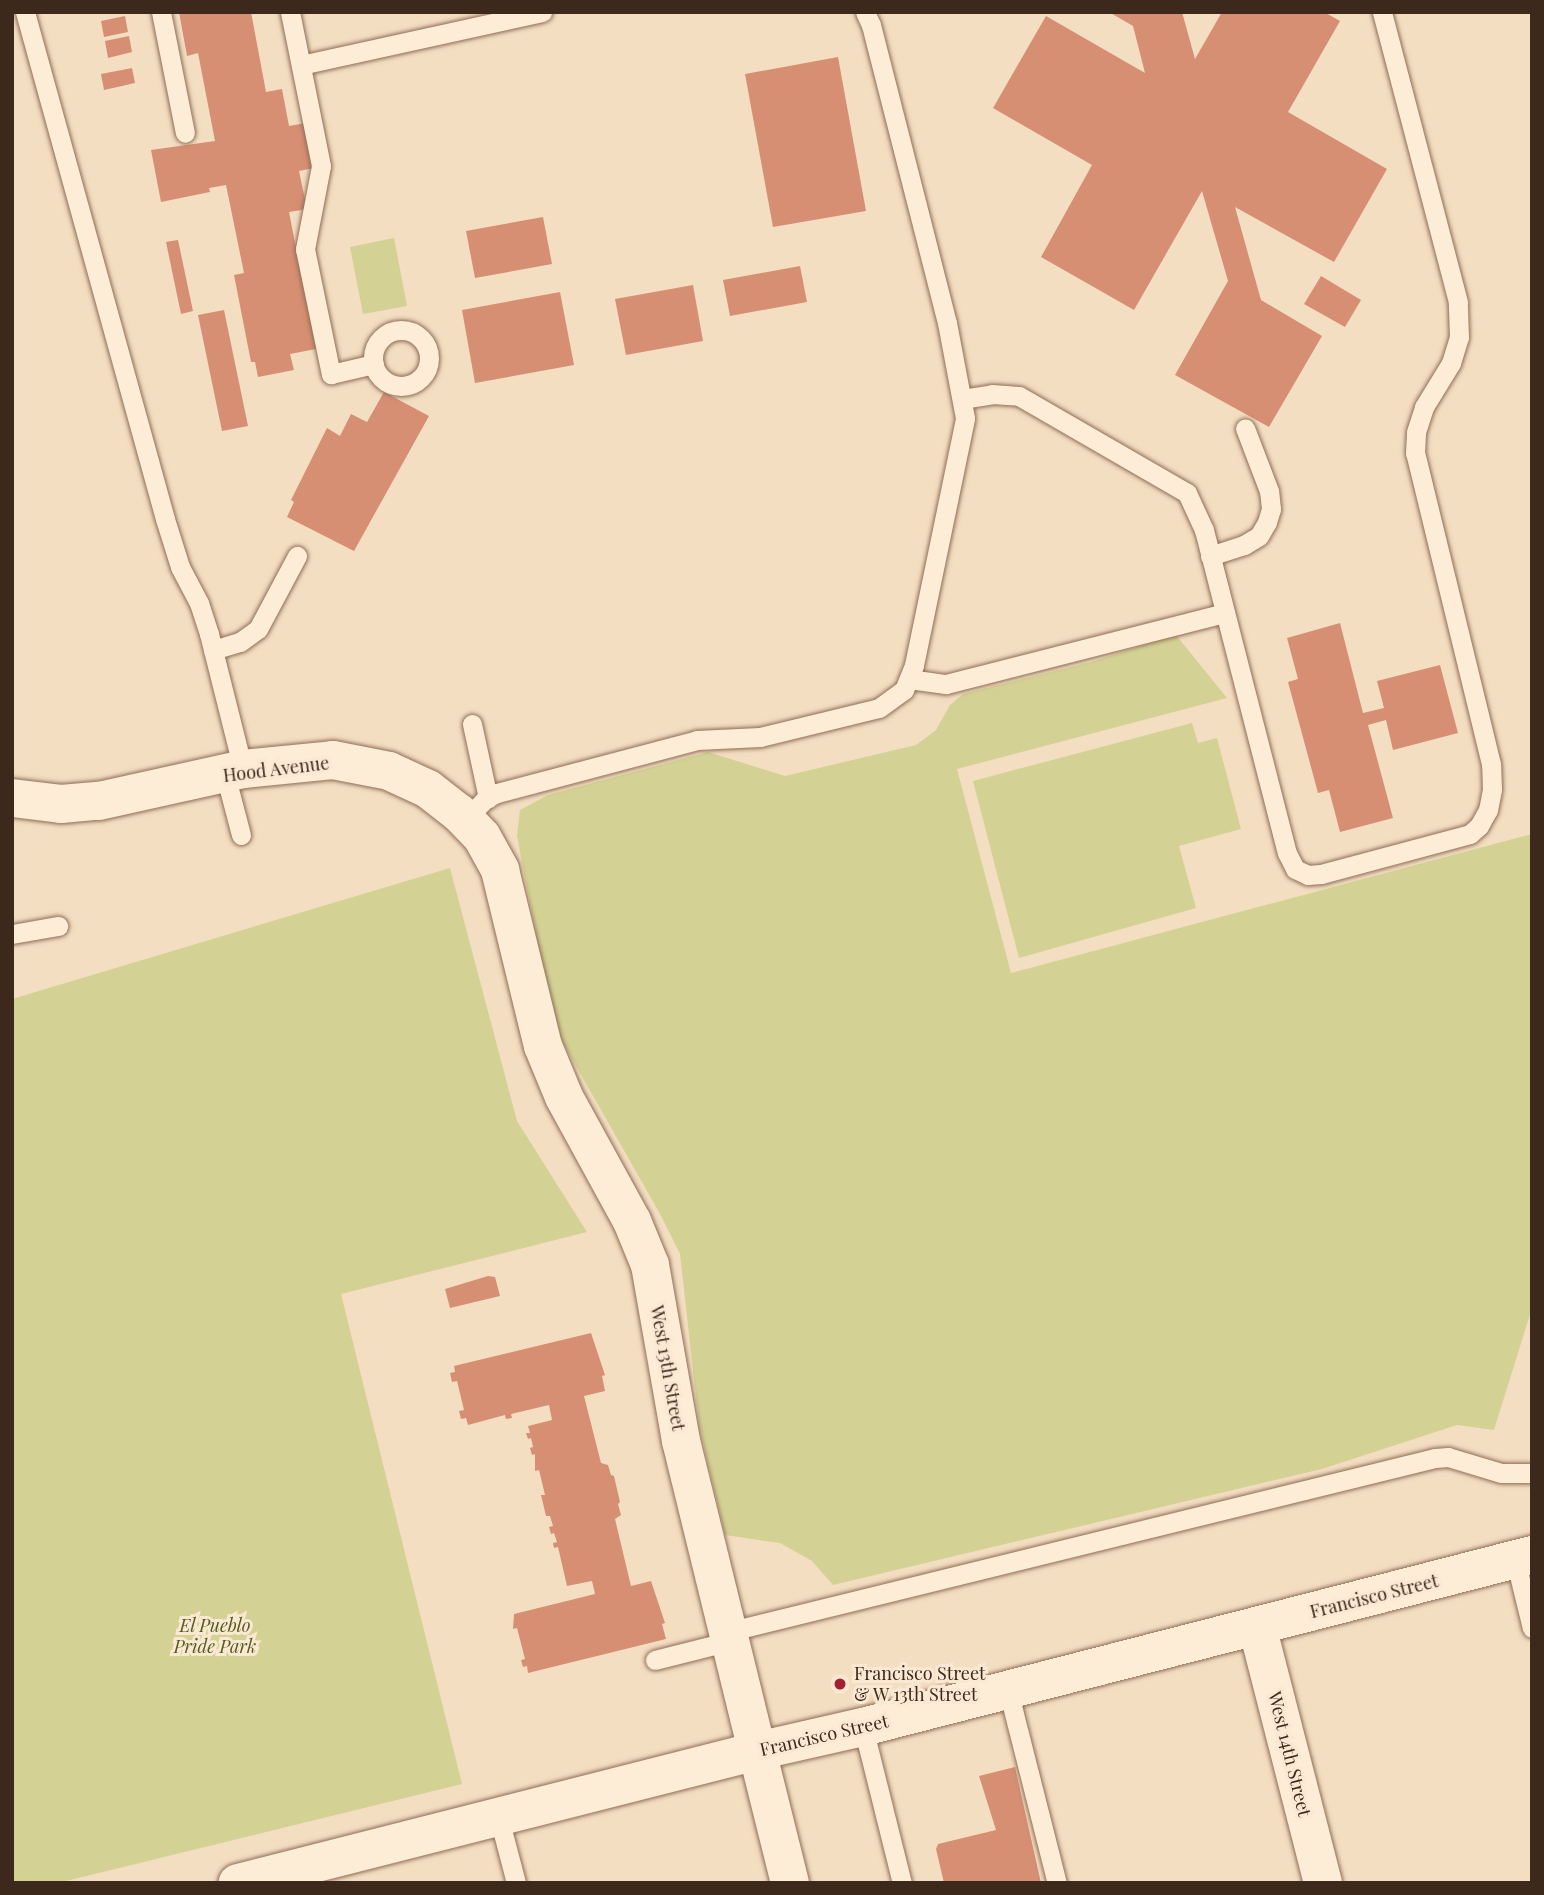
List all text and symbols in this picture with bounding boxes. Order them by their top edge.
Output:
street label: Hood Avenue [221,752,331,786]
street label: West 13th Street [646,1303,690,1433]
street label: Francisco Street [1308,1570,1440,1622]
park label: El Pueblo Pride Park [174,1615,256,1658]
place label: Francisco Street & W 13th Street [854,1663,985,1706]
marker: Francisco Street & W 13th Street [832,1676,848,1692]
street label: West 14th Street [1264,1689,1316,1819]
street label: Francisco Street [758,1710,890,1760]

